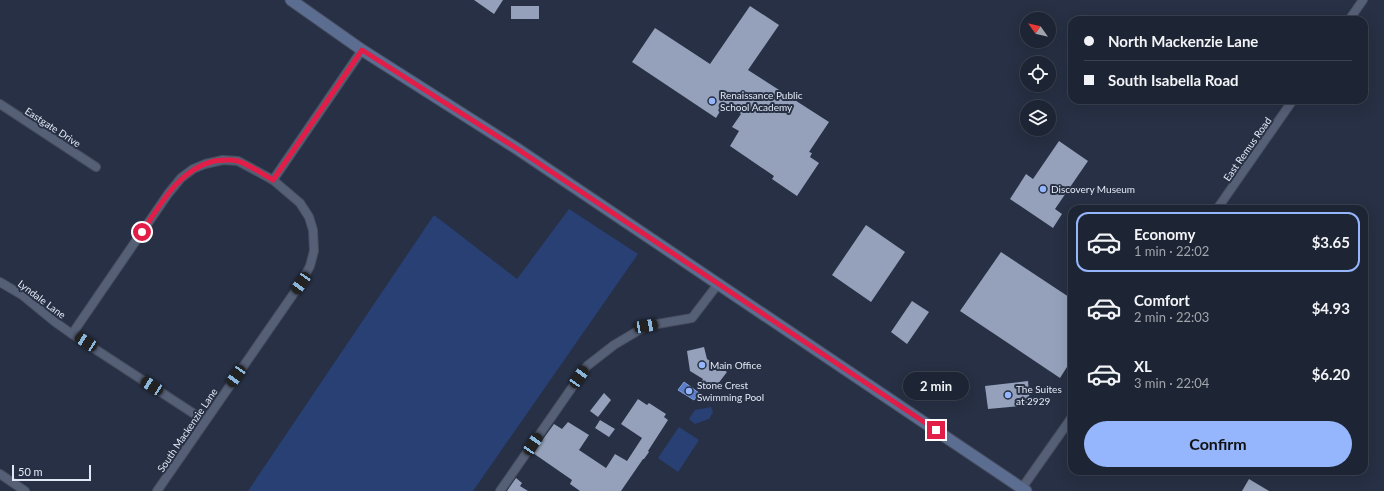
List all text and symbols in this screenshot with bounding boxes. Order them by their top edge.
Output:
north arrow [1020,12,1056,48]
map controls [1020,12,1056,136]
text: North Mackenzie Lane [1108,32,1258,50]
button: locate [1020,56,1056,92]
text: South Isabella Road [1108,71,1239,89]
place label: Renaissance Public School Academy [720,89,803,113]
marker: Renaissance Public School Academy [707,96,717,106]
button: layers [1020,100,1056,136]
street label: Eastgate Drive [23,105,83,149]
street label: East Remus Road [1220,115,1274,183]
place label: Discovery Museum [1051,183,1135,195]
marker: Discovery Museum [1038,184,1048,194]
route start [133,223,151,241]
icon: car [1086,224,1122,260]
text: Economy [1134,225,1195,243]
text: $3.65 [1312,233,1350,251]
text: 1 min · 22:02 [1134,243,1209,259]
car [289,270,313,296]
street label: Lyndale Lane [16,277,68,321]
icon: car [1086,290,1122,326]
text: Comfort [1134,291,1190,309]
text: $4.93 [1312,299,1350,317]
text: 2 min · 22:03 [1134,309,1209,325]
car [633,318,659,334]
car [73,330,99,354]
icon: car [1086,356,1122,392]
text: XL [1134,357,1152,375]
place label: Main Office [710,359,761,371]
marker: Main Office [697,360,707,370]
car [224,363,248,389]
car [567,364,591,390]
text: $6.20 [1312,365,1350,383]
callout: 2 min [903,372,969,400]
car [139,374,165,398]
text: 3 min · 22:04 [1134,375,1209,391]
text: 2 min [920,378,952,394]
place label: Stone Crest Swimming Pool [697,379,764,403]
place label: The Suites at 2929 [1016,383,1062,407]
street label: South Mackenzie Lane [154,386,220,474]
marker: Stone Crest Swimming Pool [684,386,694,396]
marker: The Suites at 2929 [1003,390,1013,400]
route end [927,421,945,439]
button: Confirm [1084,421,1352,467]
car [521,431,545,457]
scale bar [12,463,91,482]
text: 50 m [18,465,43,478]

